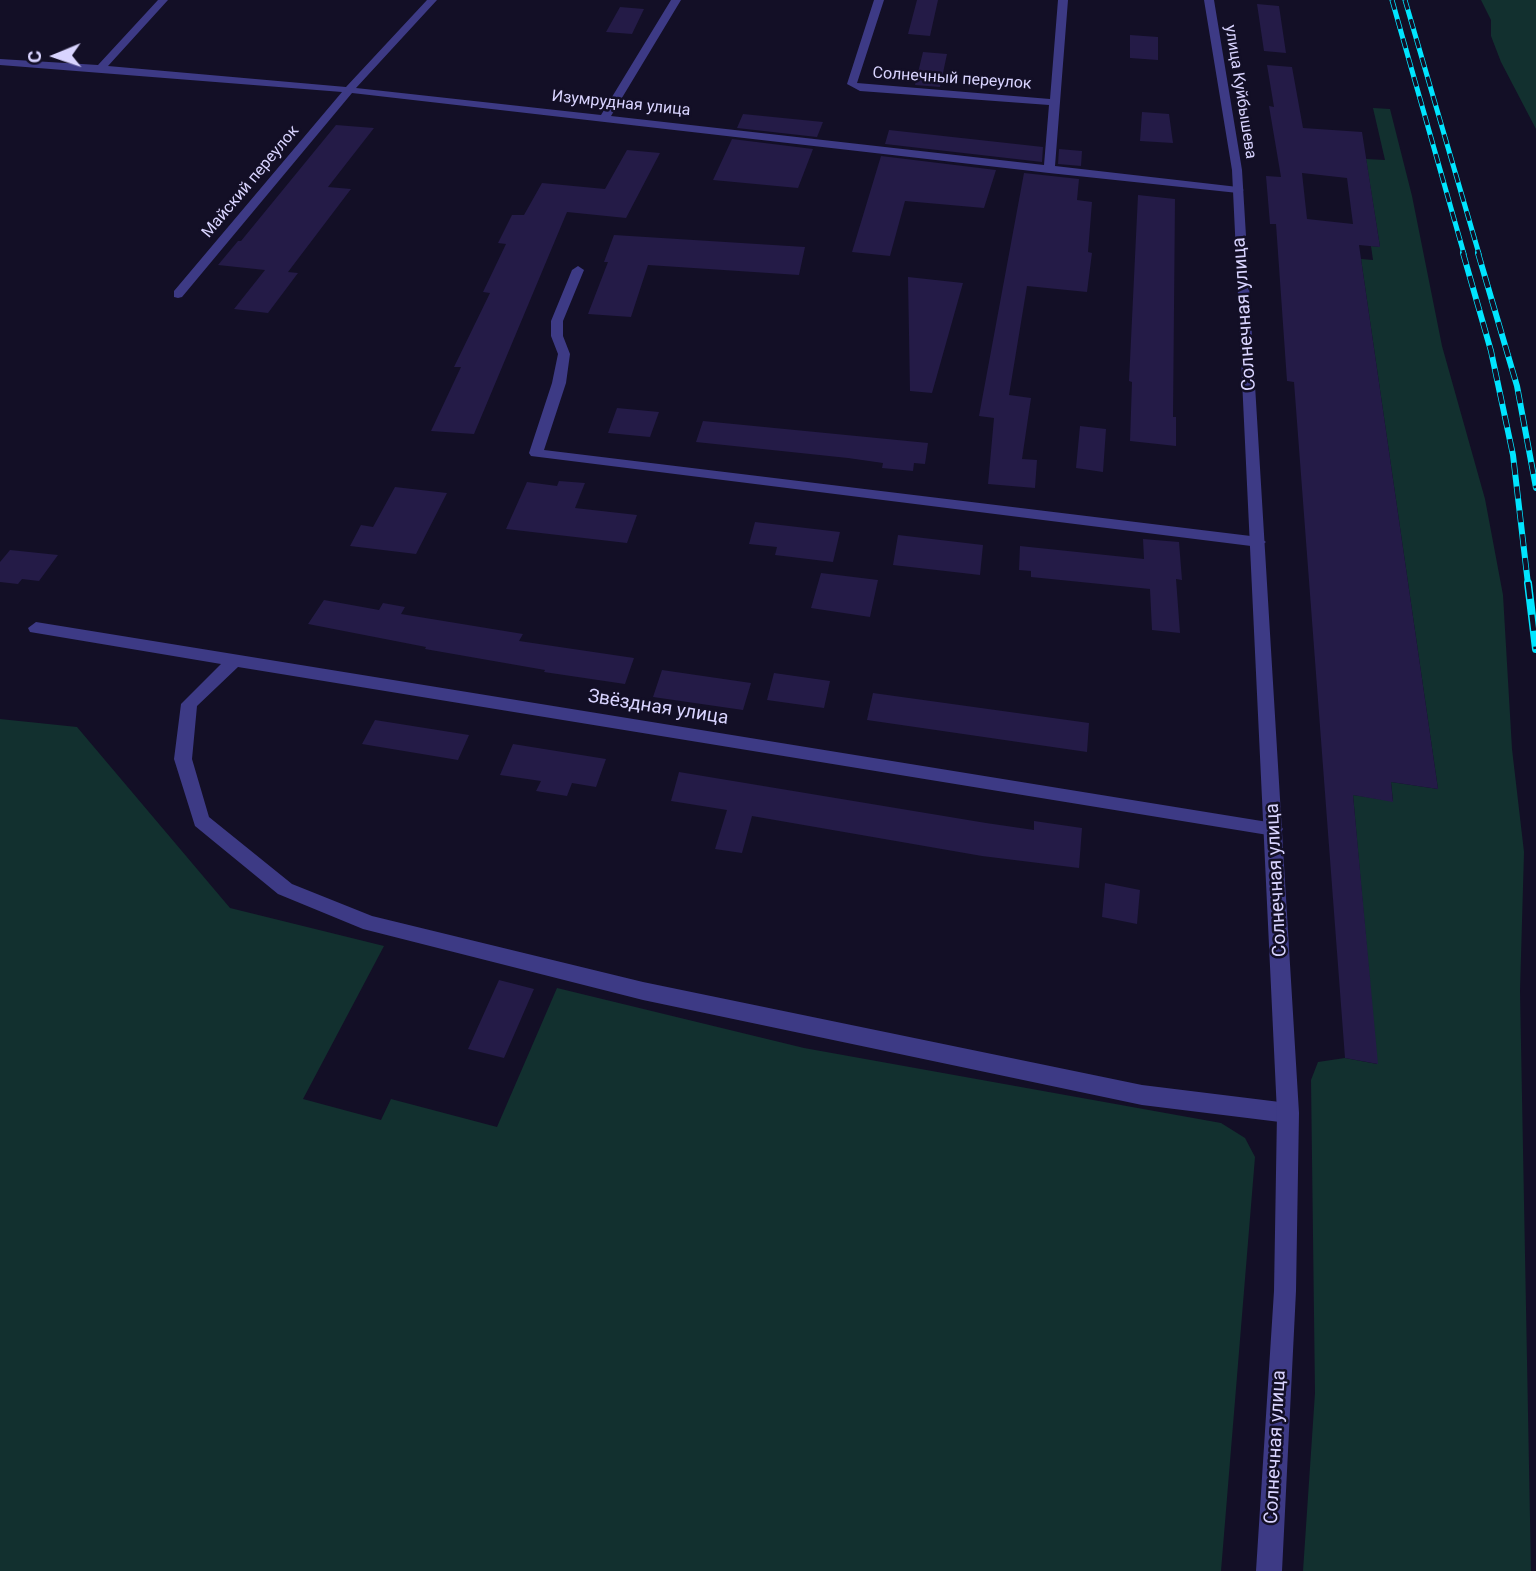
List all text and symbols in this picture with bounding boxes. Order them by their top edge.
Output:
north arrow [21,21,91,91]
street label: улица Куйбышева [1220,24,1260,160]
text: С [23,50,46,63]
street label: Солнечный переулок [872,64,1032,94]
street label: Изумрудная улица [551,87,691,121]
street label: Майский переулок [198,122,304,242]
street label: Солнечная улица [1228,236,1262,392]
street label: Звёздная улица [586,686,730,730]
street label: Солнечная улица [1262,803,1292,957]
street label: Солнечная улица [1261,1370,1291,1524]

